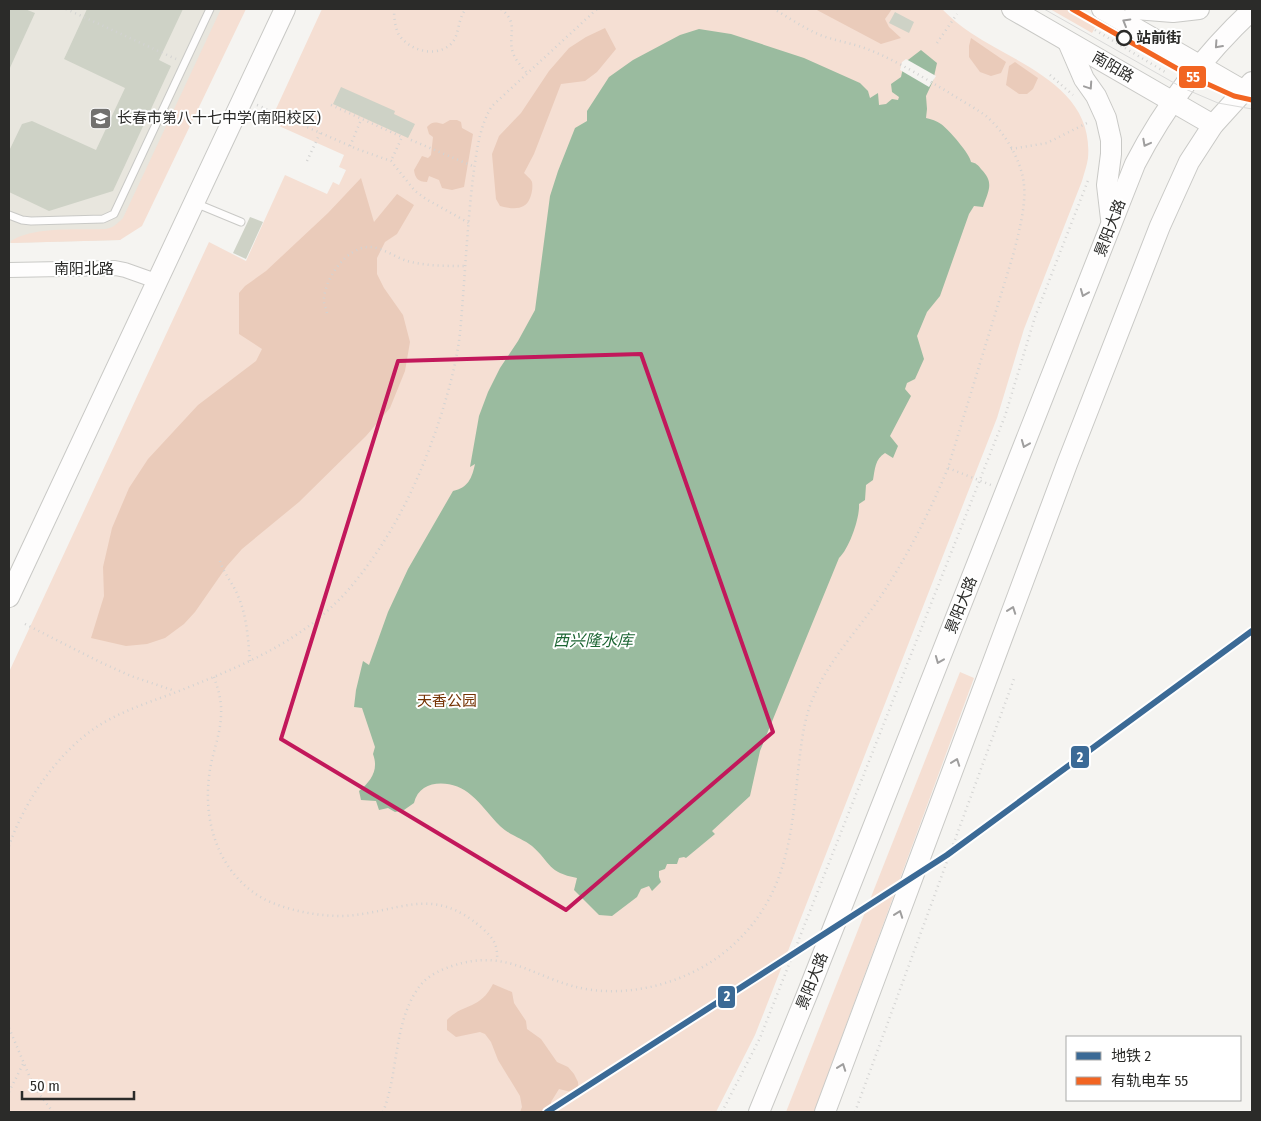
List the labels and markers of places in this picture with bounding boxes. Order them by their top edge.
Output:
place label: 站前街 [1136,29,1181,47]
marker: 站前街 [1116,30,1132,46]
school or university icon: 长春市第八十七中学(南阳校区) [89,106,113,130]
place label: 长春市第八十七中学(南阳校区) [117,109,321,127]

